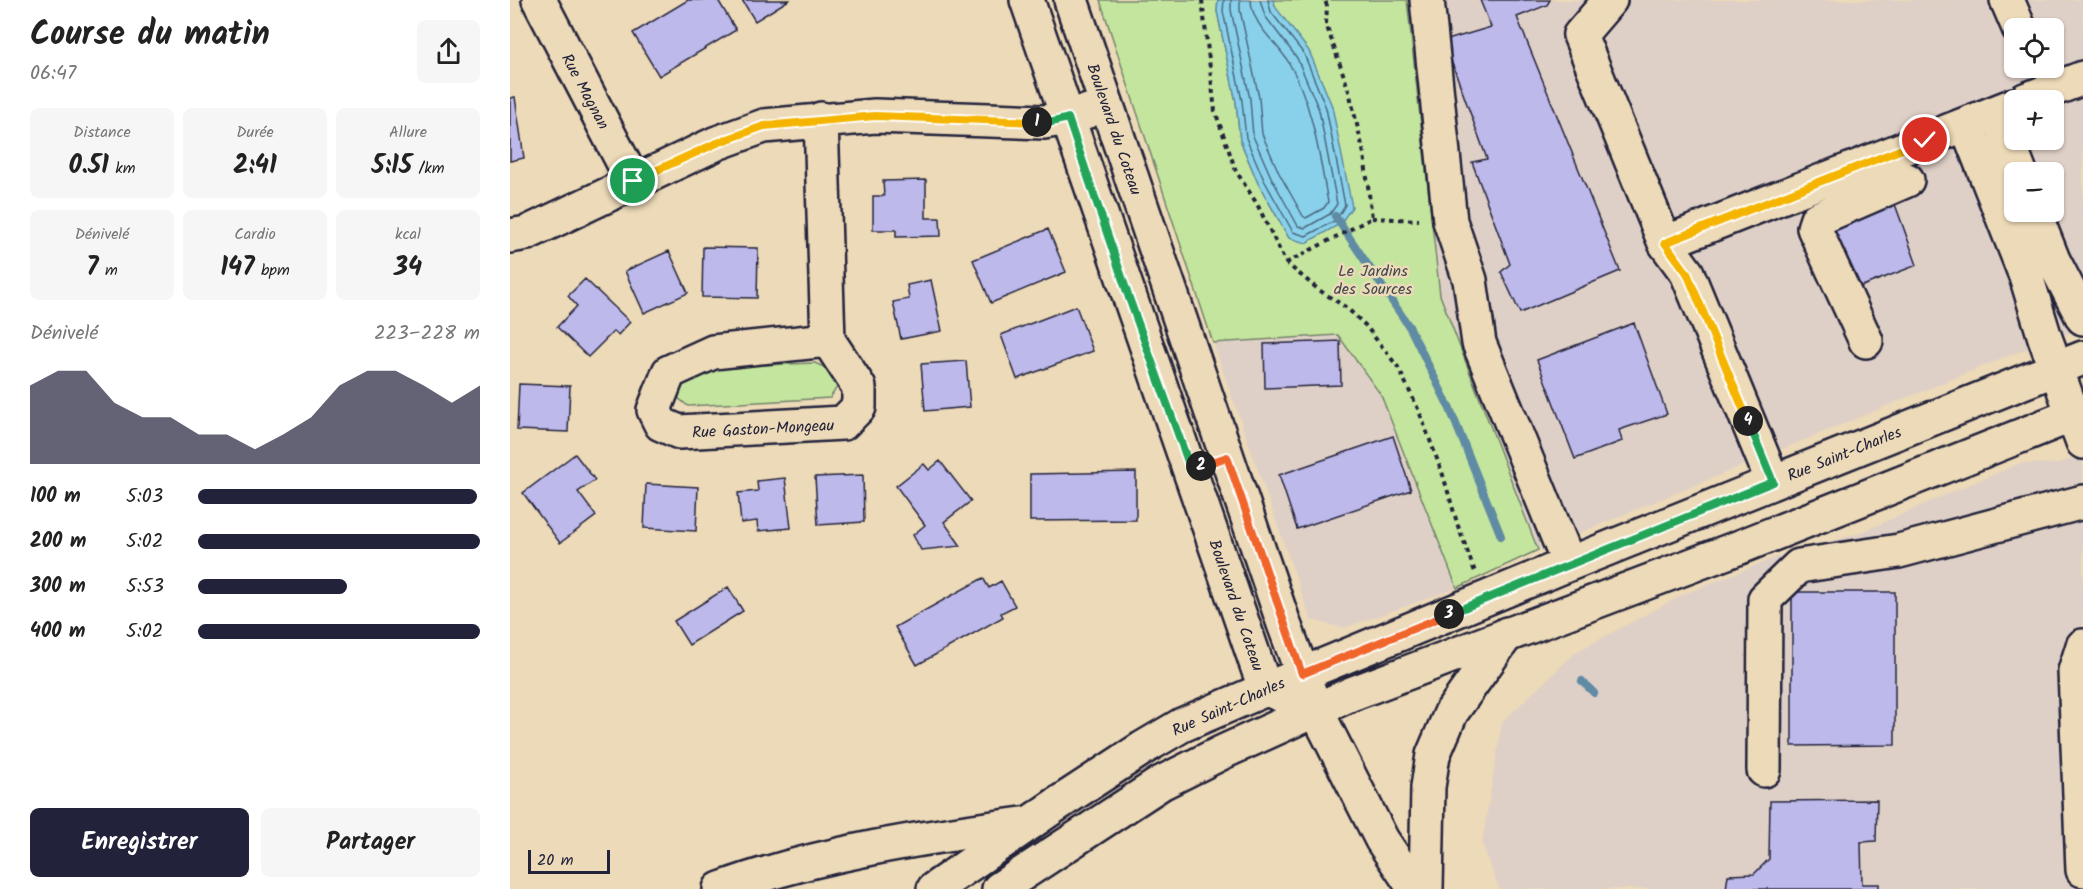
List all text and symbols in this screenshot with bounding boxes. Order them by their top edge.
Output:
text: Course du matin [30,9,270,62]
map controls [2004,18,2064,222]
button: locate [2004,18,2064,78]
button: share [417,20,480,83]
street label: Rue Magnan [554,49,615,134]
text: 06:47 [30,58,76,90]
street label: Boulevard du Coteau [1079,60,1148,199]
button: + [2004,90,2064,150]
pin: 1 [1022,107,1052,137]
text: 1 [1035,109,1039,134]
pin [1899,114,1950,165]
text: Distance [73,120,131,145]
text: Durée [236,120,274,145]
text: Allure [389,120,427,145]
icon: check [1908,123,1941,156]
text: 0.51 [68,145,109,187]
text: 2:41 [233,145,277,187]
text: 5:15 [372,145,412,187]
pin [607,155,658,206]
text: km [109,156,136,181]
text: /km [412,156,444,181]
button: − [2004,162,2064,222]
icon: arrive [616,164,649,197]
text: Dénivelé [75,222,129,247]
text: Cardio [234,222,276,247]
text: kcal [395,222,421,247]
text: 7 [86,247,99,289]
text: 147 [220,247,255,289]
text: 34 [394,247,422,289]
text: m [99,258,118,283]
text: bpm [255,258,290,283]
park label: Le Jardins des Sources [1334,259,1412,302]
text: Dénivelé [30,318,98,350]
text: 223–228 m [374,318,480,350]
pin: 4 [1733,406,1763,436]
text: 4 [1744,408,1752,433]
street label: Rue Gaston-Mongeau [691,413,835,446]
street label: Rue Saint-Charles [1784,420,1906,489]
pin: 2 [1186,451,1216,481]
text: 2 [1196,453,1206,478]
text: 100 m [30,481,81,513]
text: 5:03 [126,481,163,513]
text: 200 m [30,526,86,558]
text: 5:02 [126,526,163,558]
street label: Boulevard du Coteau [1201,536,1270,675]
text: 300 m [30,571,86,603]
text: 5:53 [126,571,164,603]
pin: 3 [1434,599,1464,629]
text: 3 [1445,601,1453,626]
text: 400 m [30,616,86,648]
text: 5:02 [126,616,163,648]
street label: Rue Saint-Charles [1168,671,1289,743]
button: Enregistrer [30,808,249,877]
button: Partager [261,808,480,877]
scale bar [528,847,610,874]
text: 20 m [537,848,573,873]

